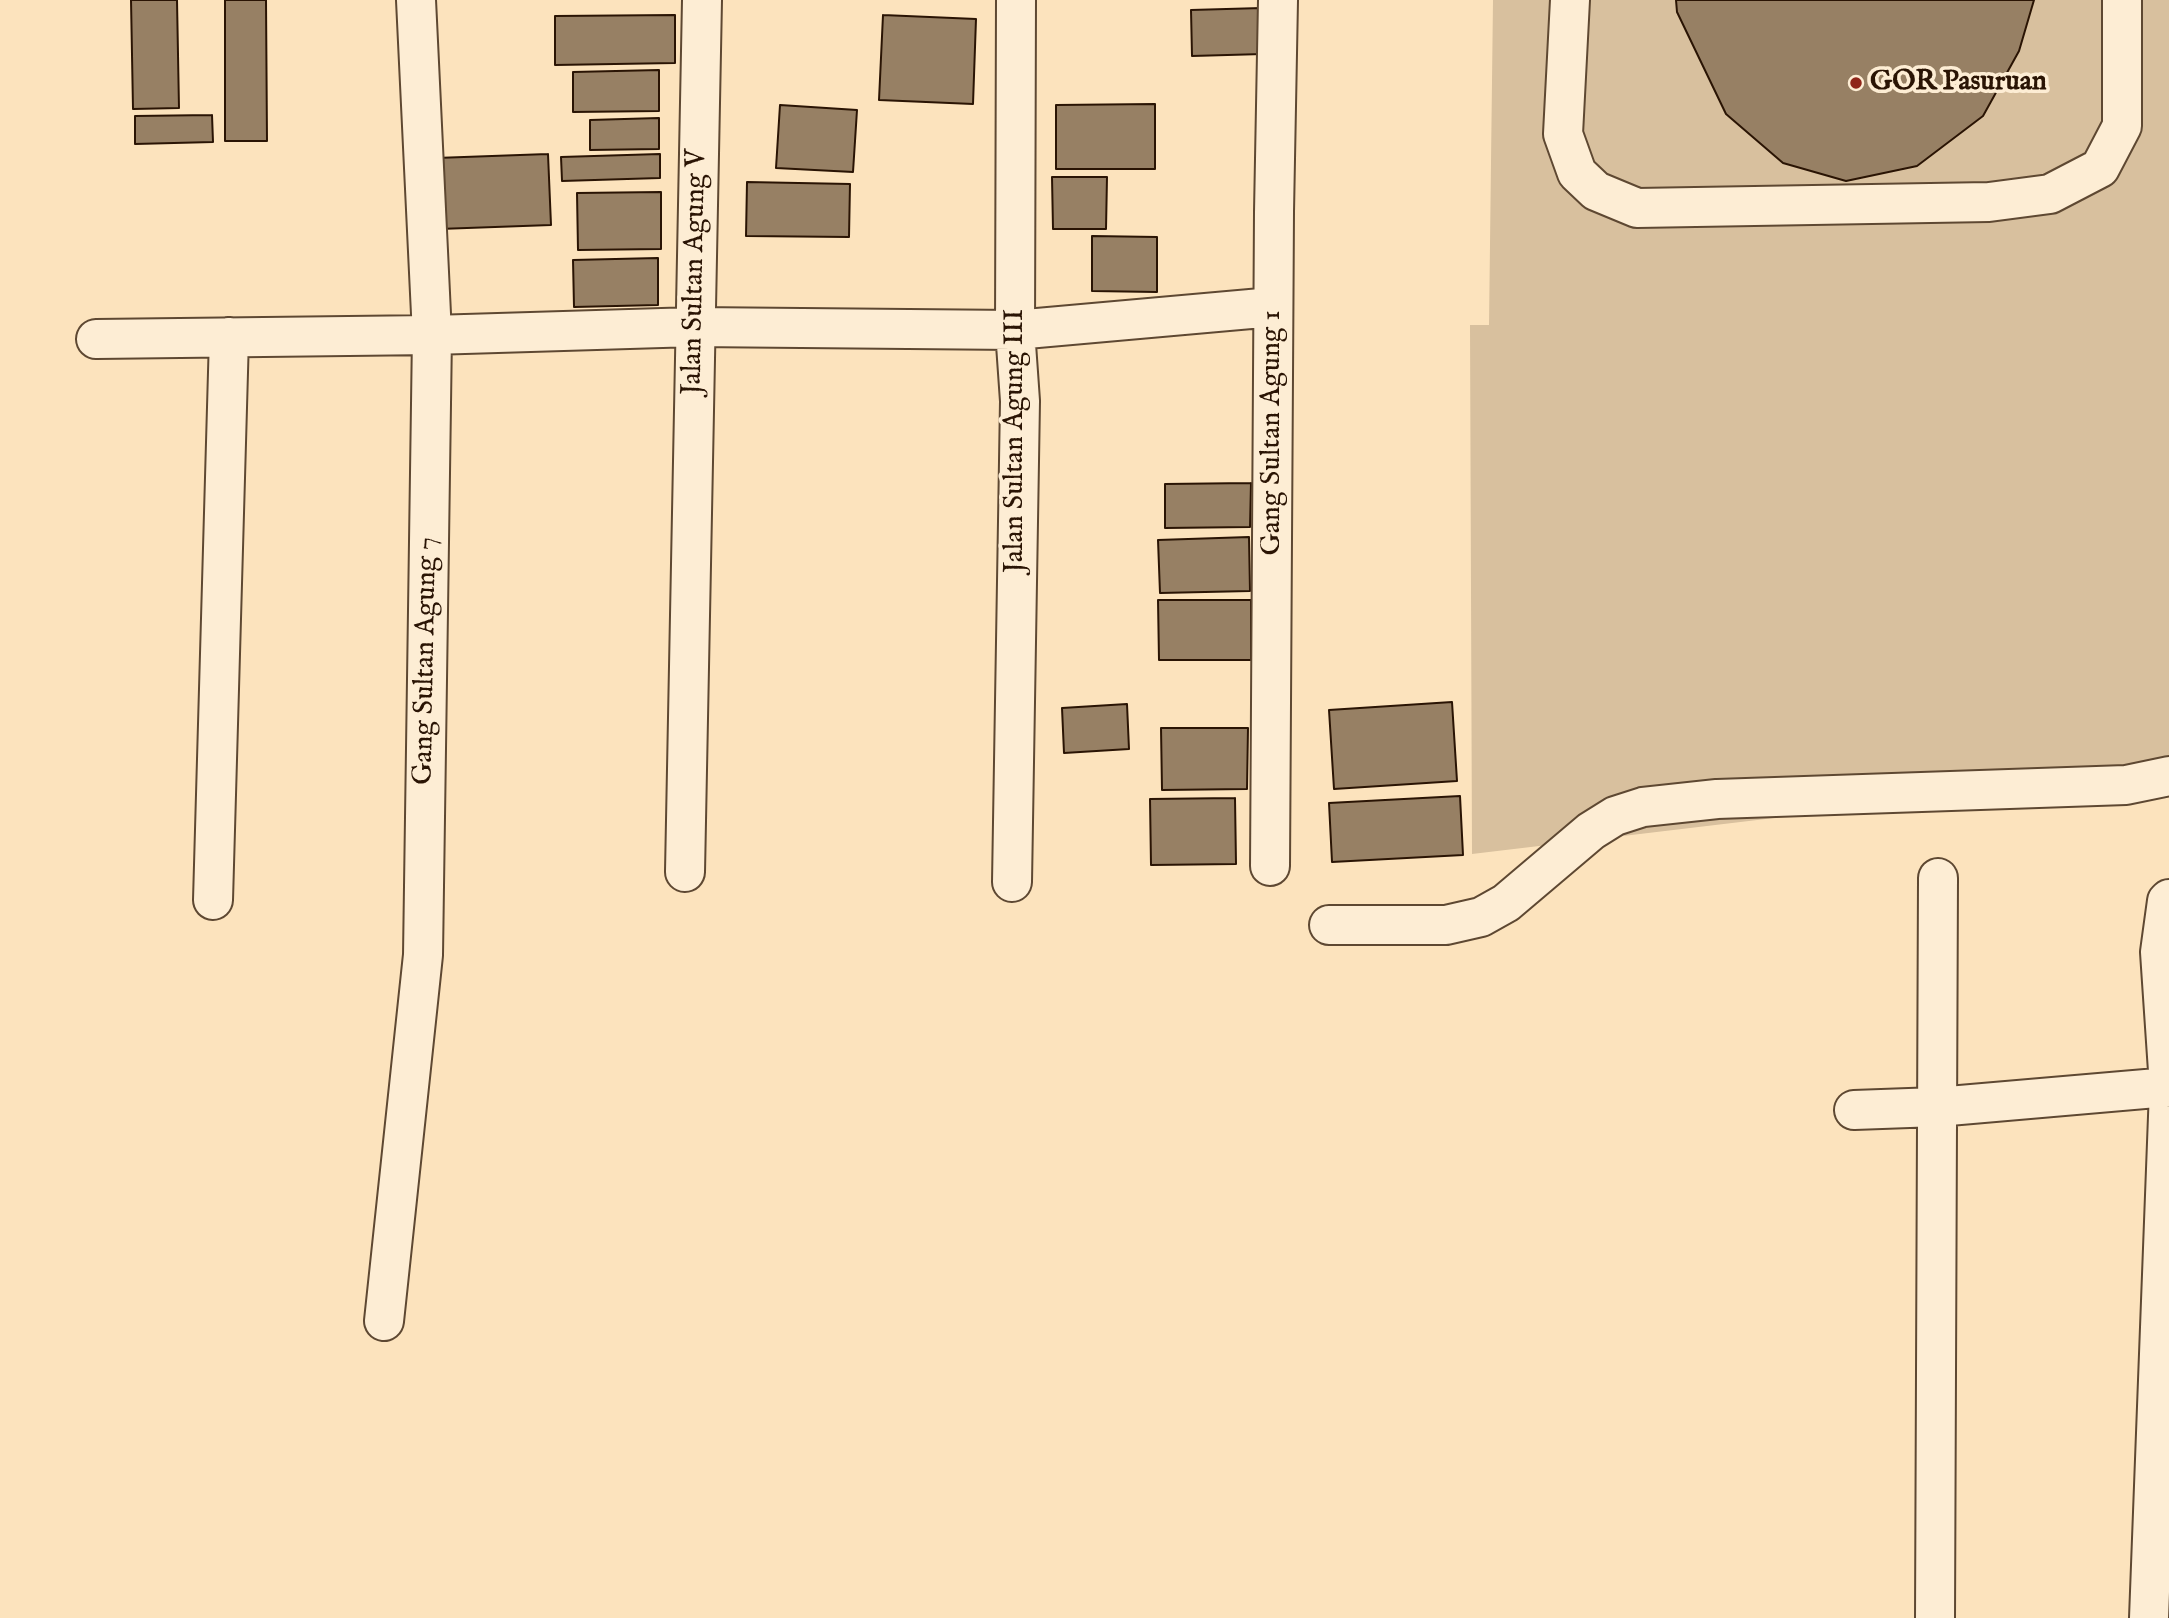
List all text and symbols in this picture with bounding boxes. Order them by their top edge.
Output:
place label: GOR Pasuruan [1870,66,2047,100]
marker: GOR Pasuruan [1848,75,1864,91]
street label: Jalan Sultan Agung V [677,149,715,395]
street label: Jalan Sultan Agung III [999,309,1033,573]
street label: Gang Sultan Agung 1 [1256,310,1290,556]
street label: Gang Sultan Agung 7 [408,537,446,785]

